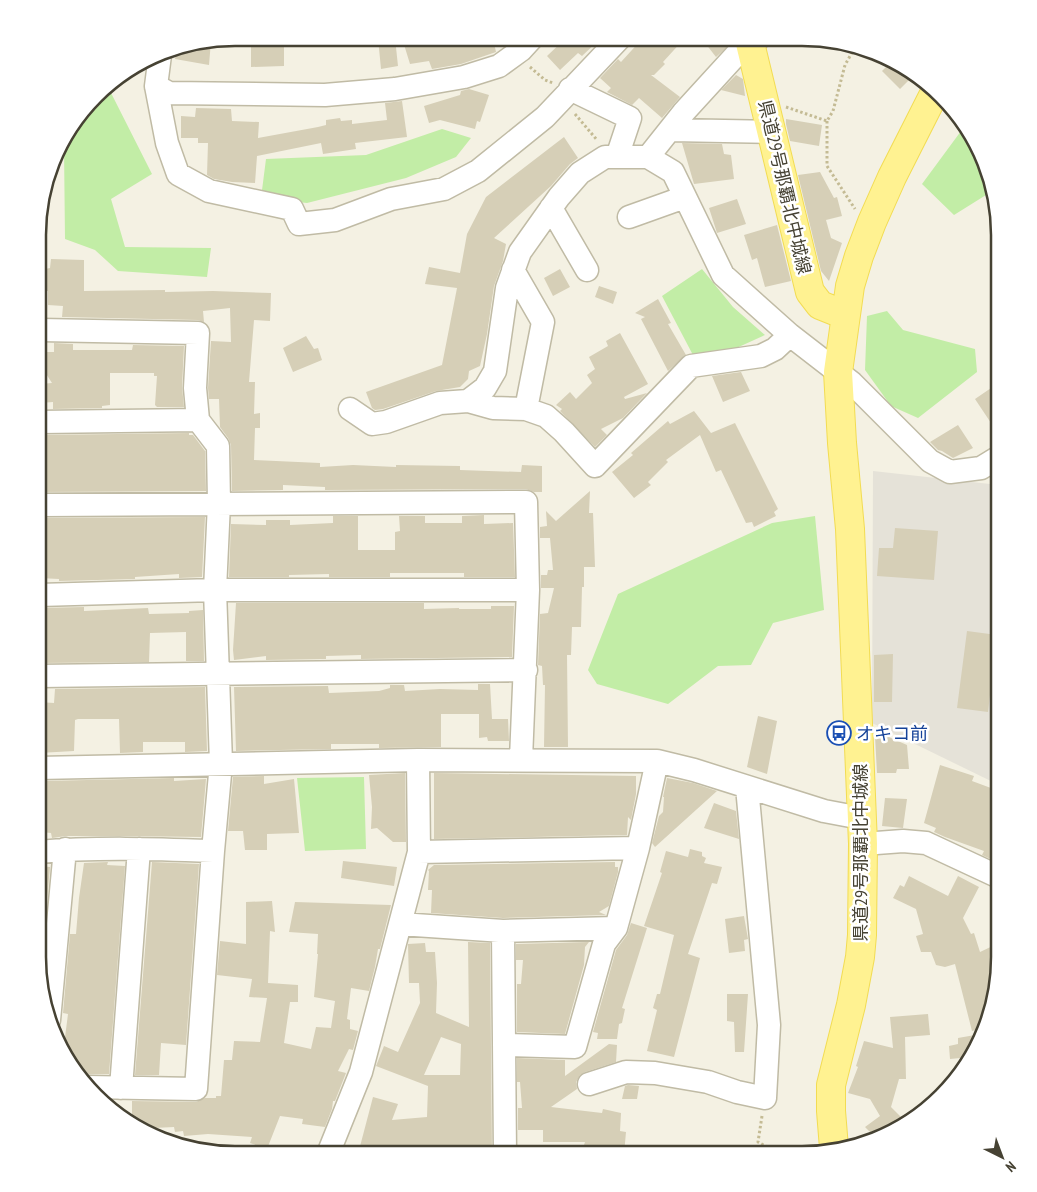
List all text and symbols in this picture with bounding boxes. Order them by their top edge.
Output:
street label: 県道29号那覇北中城線 [754,98,816,276]
bus stop icon: オキコ前 [826,720,852,746]
place label: オキコ前 [856,722,928,745]
street label: 県道29号那覇北中城線 [849,764,872,942]
north arrow [977,1132,1027,1182]
text: N [1002,1157,1020,1176]

